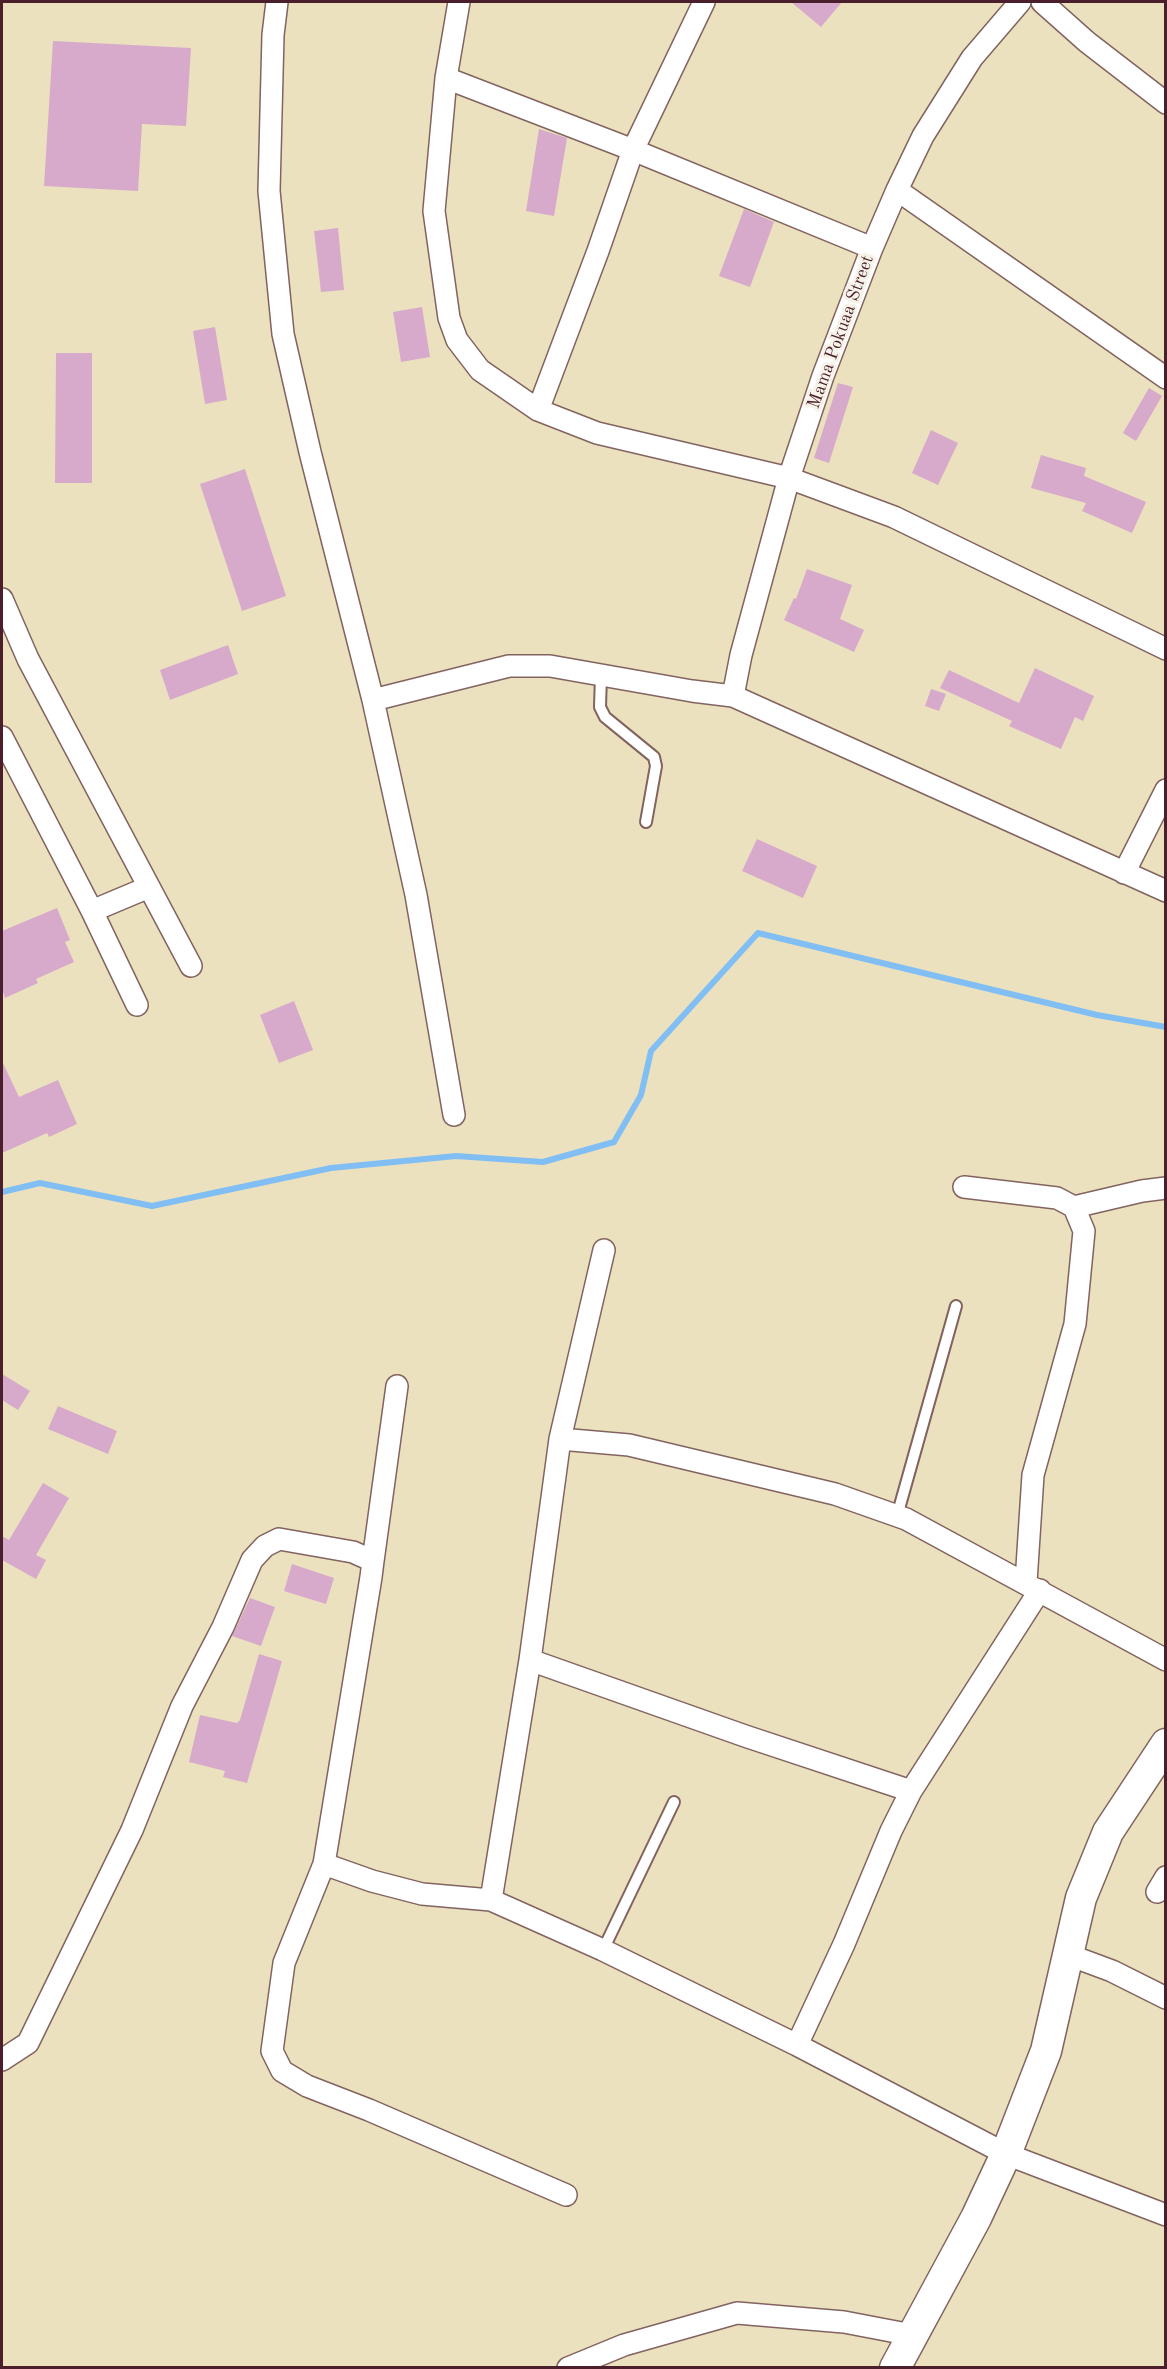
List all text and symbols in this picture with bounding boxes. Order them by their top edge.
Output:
street label: Mama Pokuaa Street [803,252,879,412]

